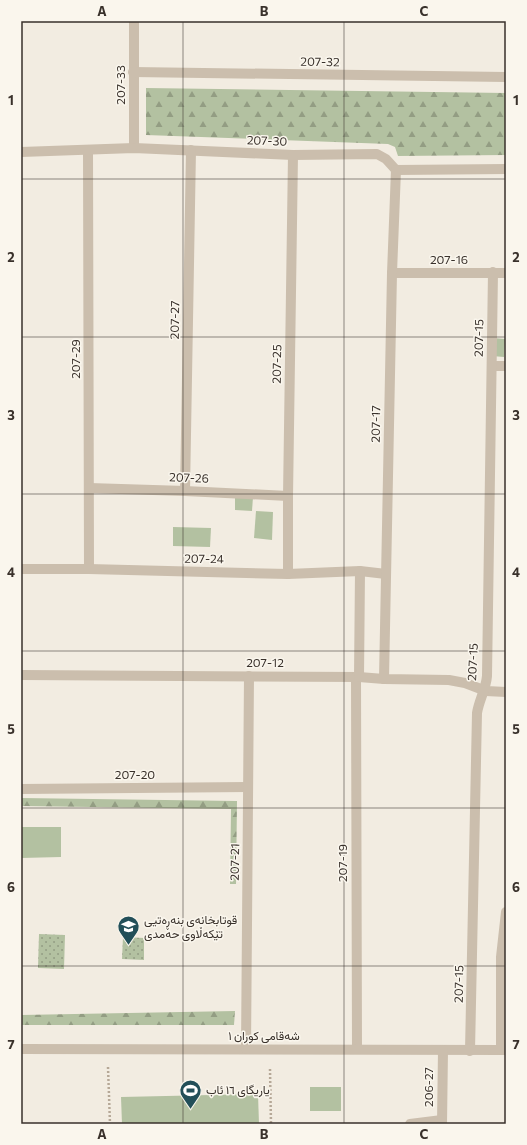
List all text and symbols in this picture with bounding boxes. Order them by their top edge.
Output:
text: A [97,3,107,19]
text: B [260,3,269,19]
text: C [420,3,429,19]
street label: 207-32 [300,54,340,68]
street label: 207-33 [113,65,127,105]
text: 1 [8,92,14,108]
text: 1 [513,92,519,108]
street label: 207-30 [247,132,288,148]
text: 2 [7,249,15,265]
text: 2 [512,249,520,265]
street label: 207-16 [430,252,468,266]
street label: 207-27 [167,300,181,339]
street label: 207-15 [471,319,485,357]
street label: 207-29 [68,339,82,379]
street label: 207-25 [269,344,283,384]
street label: 207-17 [368,405,382,443]
text: 3 [7,407,15,423]
text: 3 [512,407,520,423]
street label: 207-26 [169,469,209,485]
street label: 207-24 [184,551,224,565]
text: 4 [7,564,15,580]
text: 4 [512,564,520,580]
street label: 207-15 [464,643,480,681]
street label: 207-12 [246,655,284,669]
text: 5 [7,721,15,737]
text: 5 [512,721,520,737]
street label: 207-20 [115,767,155,781]
street label: 207-21 [227,843,241,881]
street label: 207-19 [335,844,349,882]
text: 6 [7,879,15,895]
text: 6 [512,879,520,895]
place label: قوتابخانەی بنەڕەتیی تێکەڵاوی حەمدی [144,912,237,942]
school or university icon: قوتابخانەی بنەڕەتیی تێکەڵاوی حەمدی [115,914,141,947]
street label: 207-15 [451,965,465,1003]
street label: شەقامی کوران ١ [228,1028,300,1044]
text: 7 [7,1036,15,1052]
text: 7 [512,1036,520,1052]
street label: 206-27 [421,1067,435,1107]
sports icon: یاریگای ١٦ ئاب [177,1077,203,1110]
place label: یاریگای ١٦ ئاب [206,1082,270,1098]
text: A [97,1126,107,1142]
text: B [260,1126,269,1142]
text: C [420,1126,429,1142]

